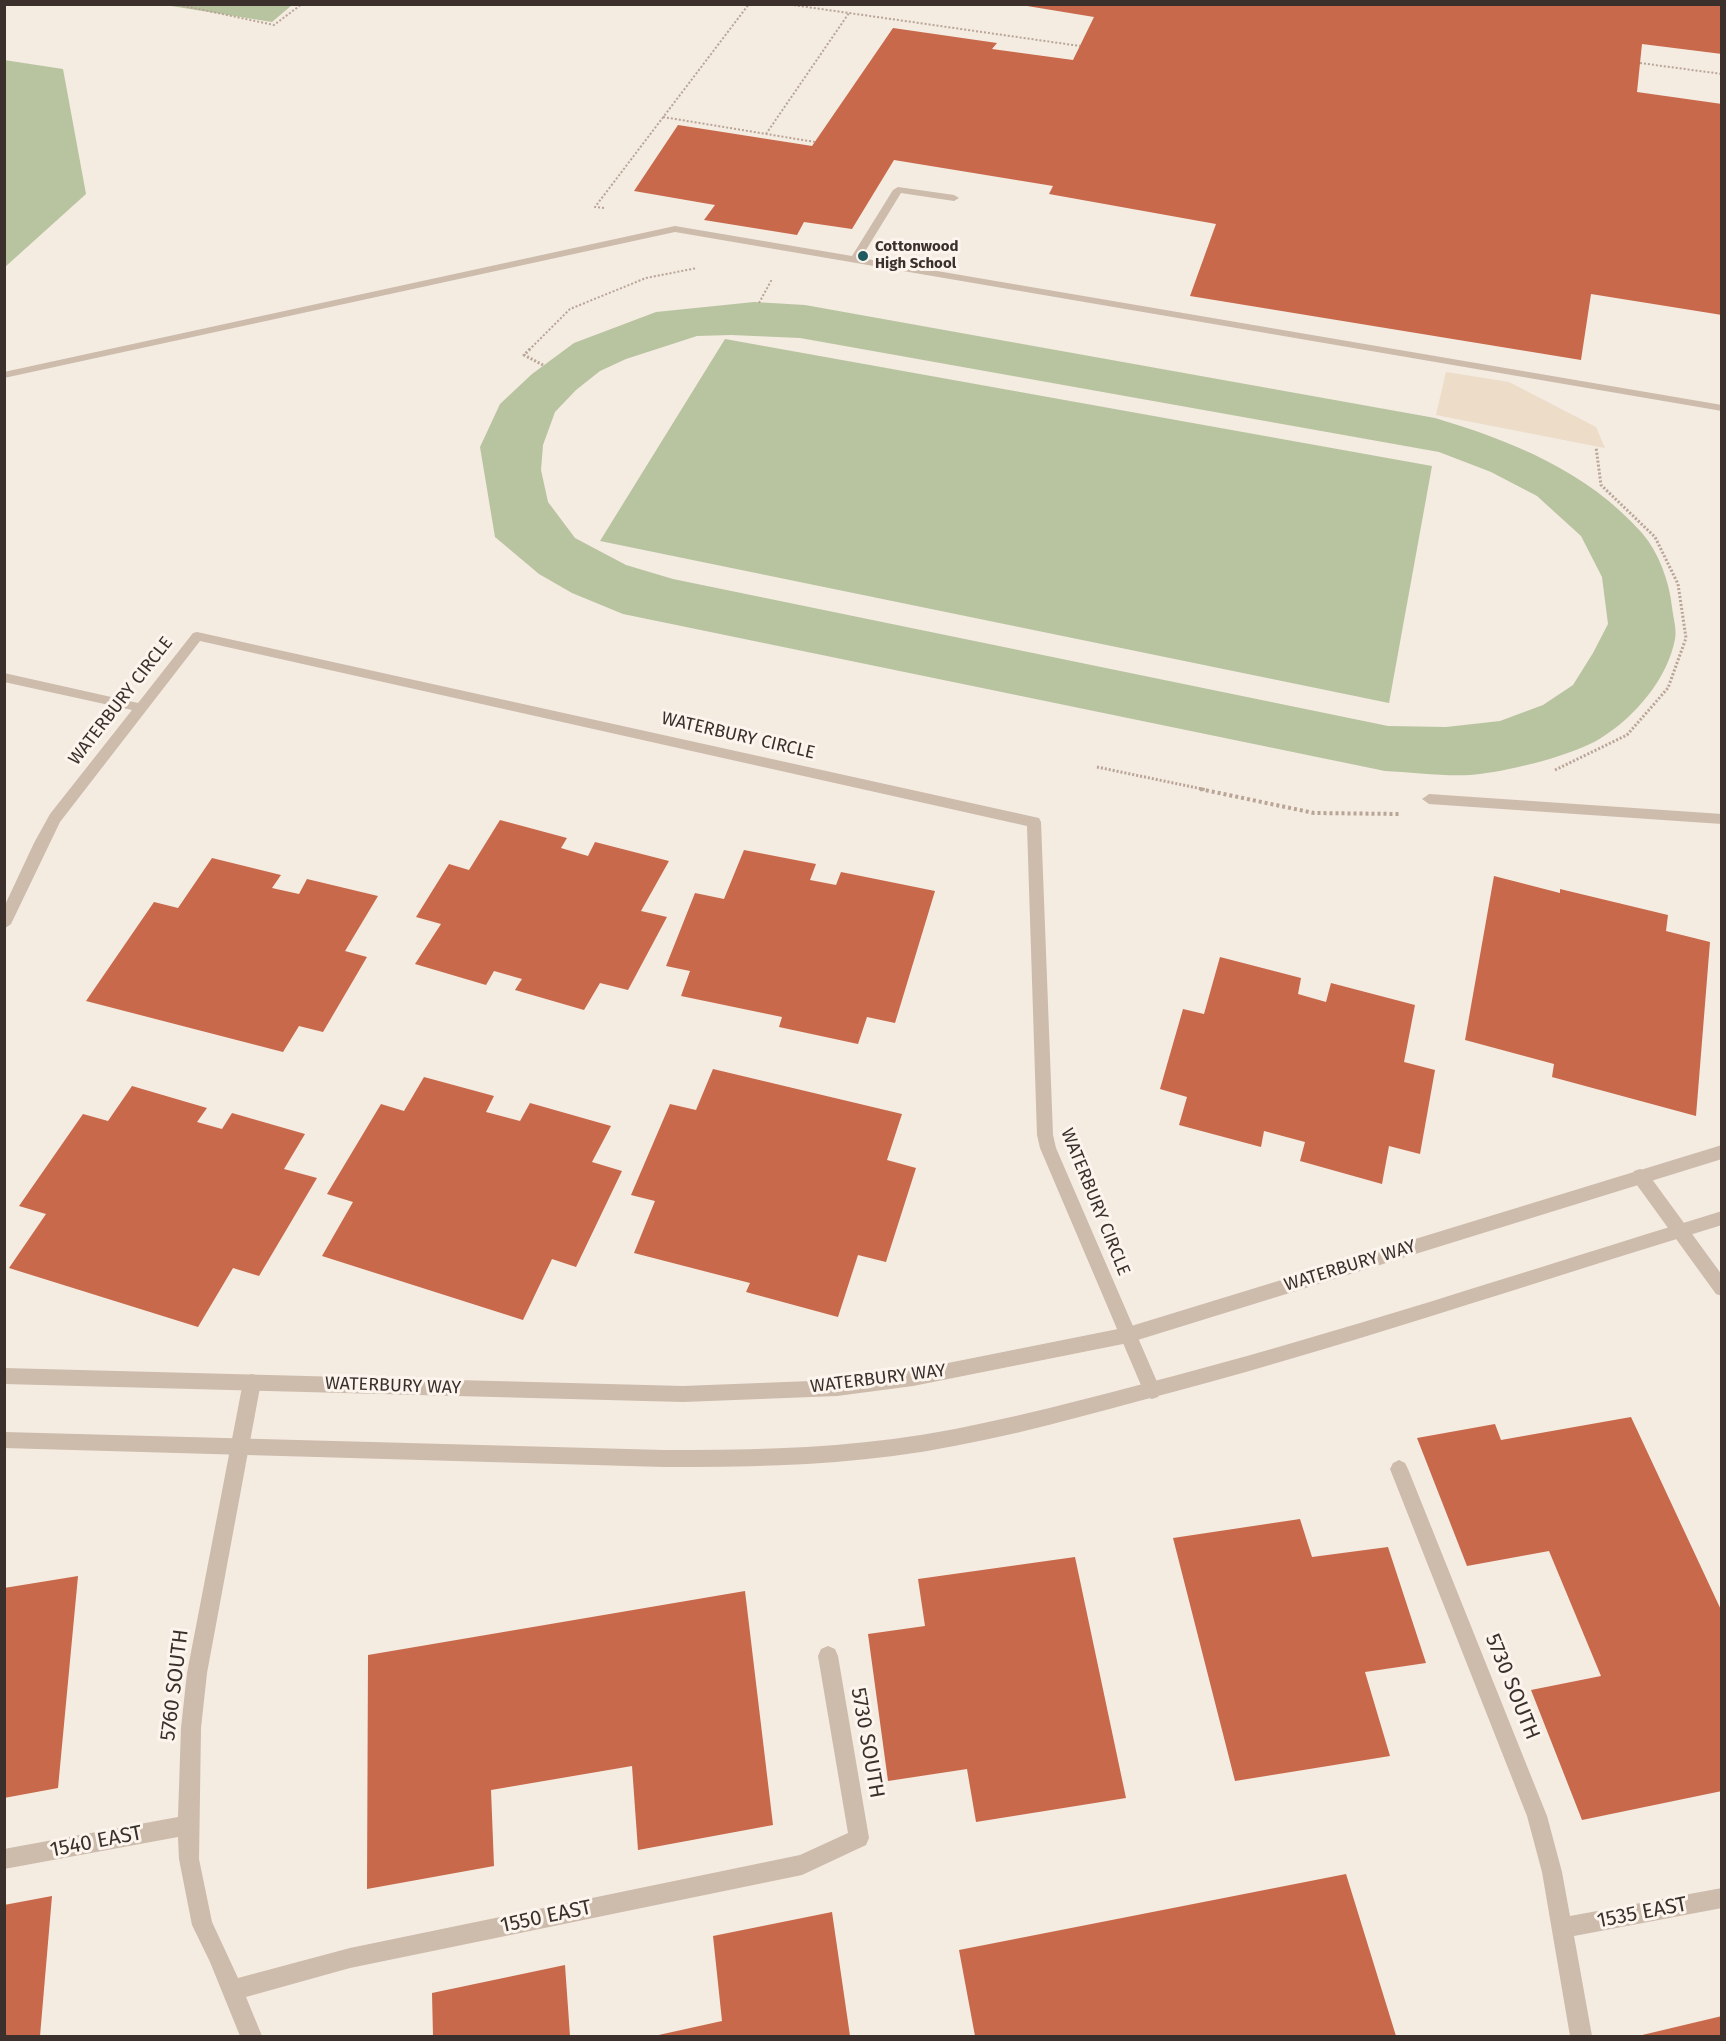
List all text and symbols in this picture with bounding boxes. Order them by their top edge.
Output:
place label: Cottonwood High School [875,238,959,273]
marker: Cottonwood High School [856,249,870,263]
street label: WATERBURY CIRCLE [64,633,178,769]
street label: WATERBURY CIRCLE [659,708,817,764]
street label: WATERBURY CIRCLE [1056,1125,1134,1279]
street label: WATERBURY WAY [1282,1236,1418,1296]
street label: WATERBURY WAY [809,1360,947,1398]
street label: WATERBURY WAY [325,1373,461,1399]
street label: 5760 SOUTH [156,1628,194,1742]
street label: 5730 SOUTH [1479,1630,1545,1744]
street label: 5730 SOUTH [845,1686,889,1800]
street label: 1540 EAST [48,1821,144,1863]
street label: 1535 EAST [1595,1892,1689,1934]
street label: 1550 EAST [498,1895,594,1939]

